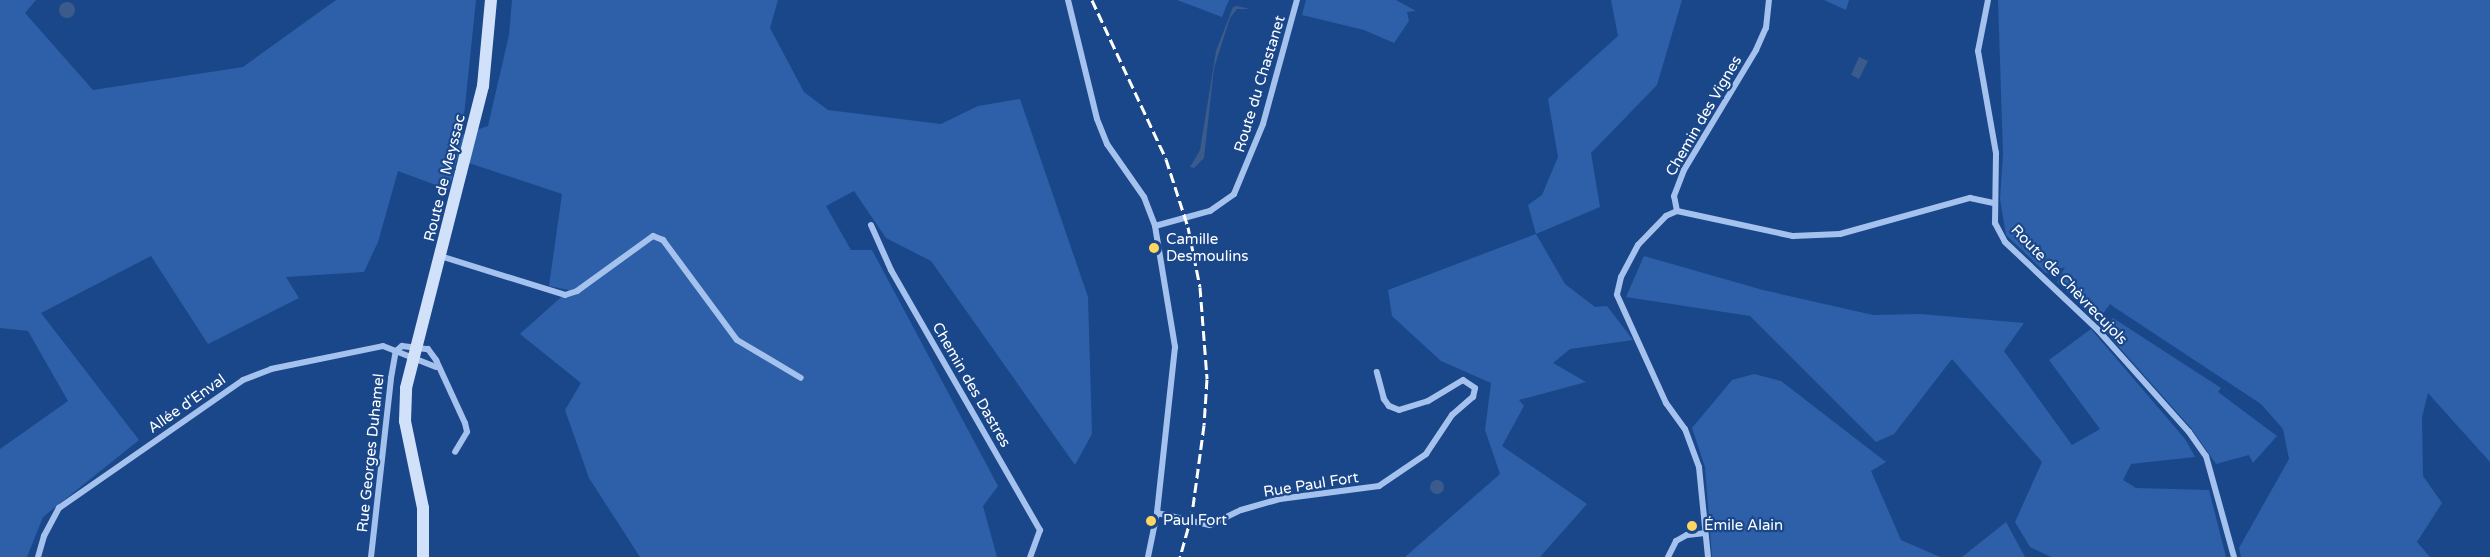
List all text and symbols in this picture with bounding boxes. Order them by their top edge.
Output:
street label: Route du Chastanet [1231,13,1289,155]
street label: Chemin des Vignes [1662,53,1746,179]
street label: Route de Meyssac [420,113,470,243]
street label: Route de Chèvrecujols [2007,221,2131,349]
place label: Camille Desmoulins [1166,230,1248,265]
marker: Camille Desmoulins [1147,241,1161,255]
street label: Chemin des Dastres [928,319,1014,451]
street label: Allée d'Enval [145,371,229,437]
street label: Rue Georges Duhamel [354,373,388,533]
street label: Rue Paul Fort [1262,469,1360,501]
place label: Paul Fort [1163,512,1227,530]
marker: Paul Fort [1144,514,1158,528]
place label: Émile Alain [1704,517,1783,535]
marker: Émile Alain [1685,519,1699,533]

